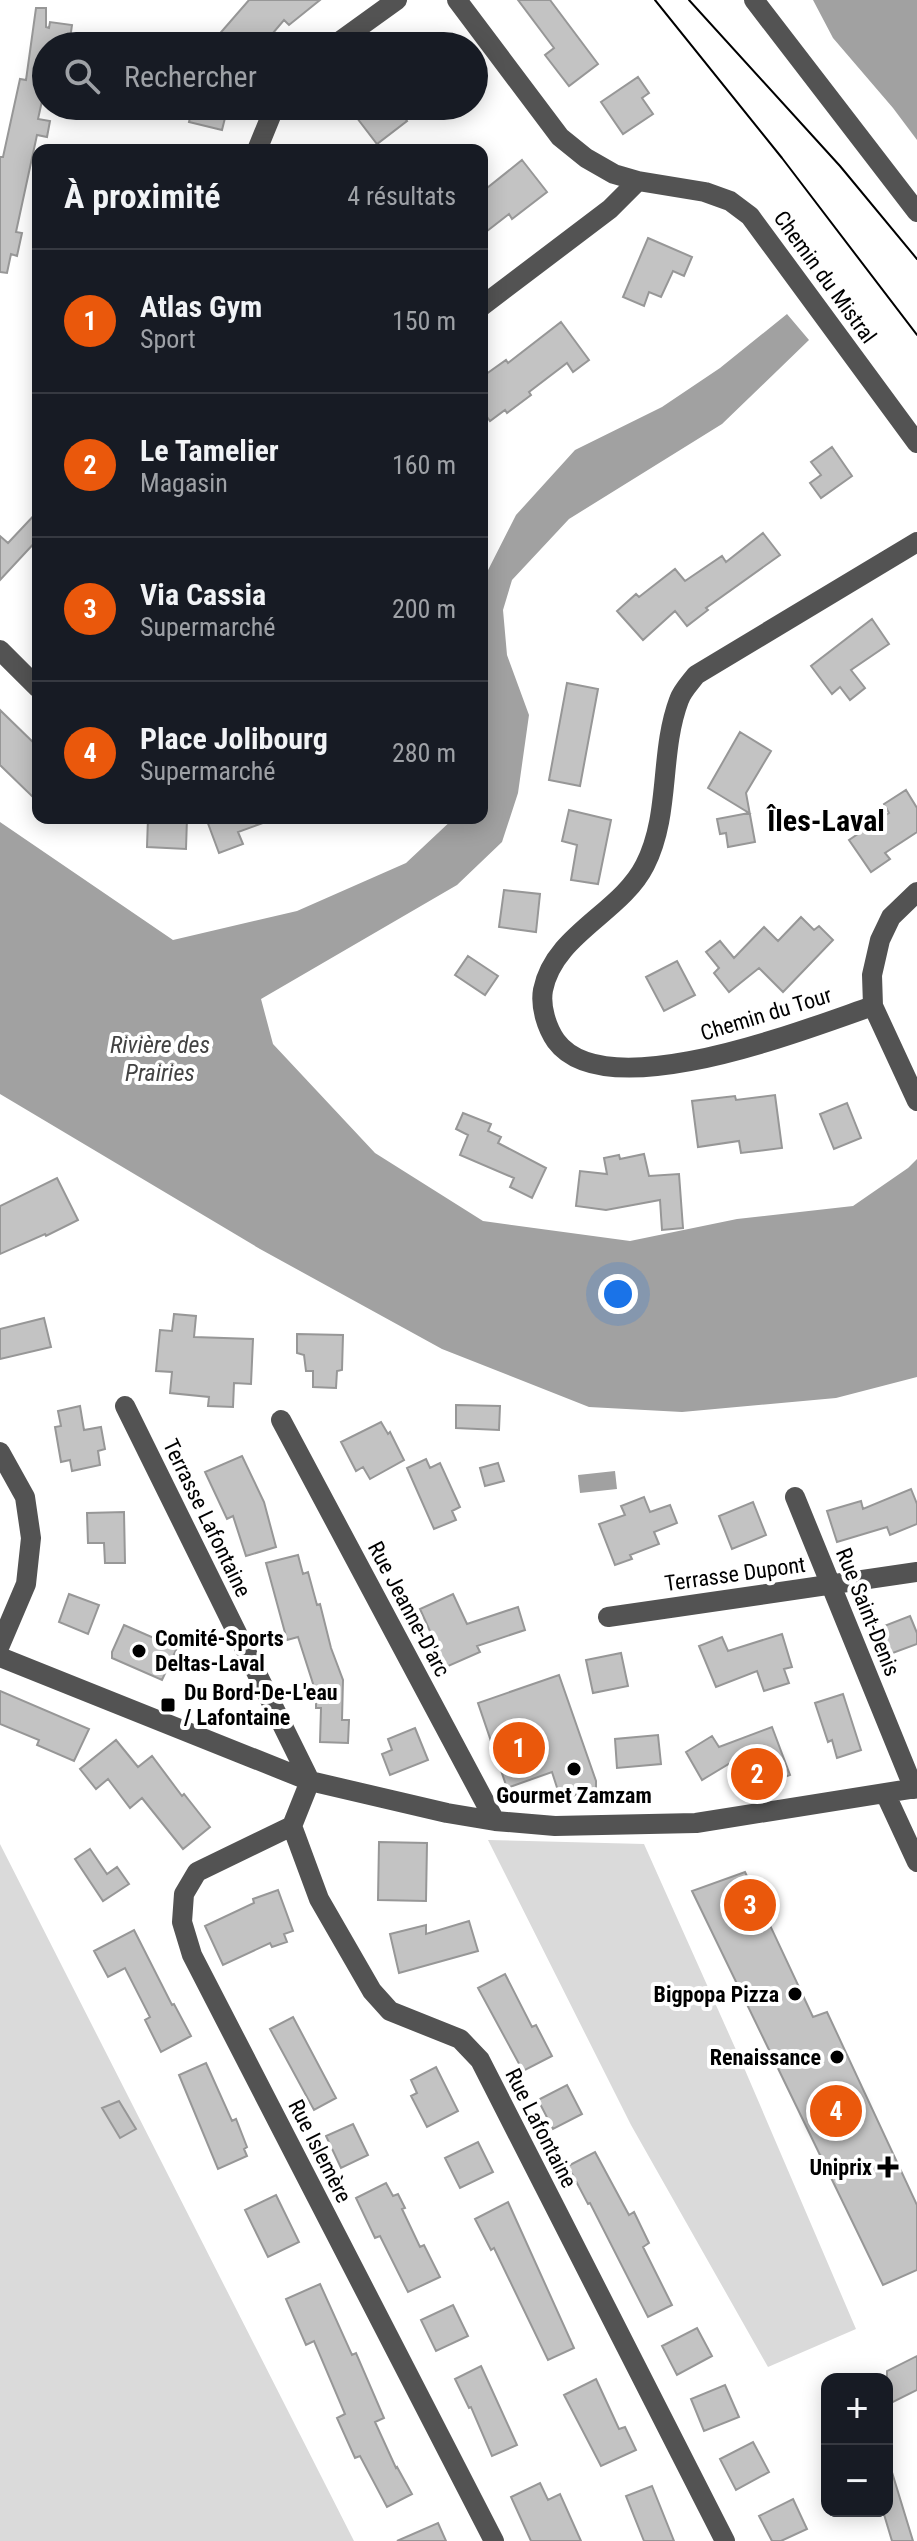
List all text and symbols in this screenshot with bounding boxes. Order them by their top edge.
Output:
search box [32,32,488,120]
icon: search [60,54,104,98]
text: Rechercher [124,59,257,94]
text: À proximité [64,176,221,216]
text: 4 résultats [347,181,456,211]
street label: Chemin du Mistral [769,206,881,348]
text: Atlas Gym [140,289,262,324]
text: 1 [83,306,97,336]
text: 150 m [392,306,456,336]
text: Sport [140,324,196,354]
text: Le Tamelier [140,433,279,468]
text: 2 [83,450,97,480]
text: 160 m [392,450,456,480]
text: Magasin [140,468,228,498]
text: Via Cassia [140,577,266,612]
text: 3 [83,594,97,624]
text: 200 m [392,594,456,624]
text: Supermarché [140,612,275,642]
text: Place Jolibourg [140,721,328,756]
text: 4 [83,738,97,768]
text: 280 m [392,738,456,768]
text: Supermarché [140,756,275,786]
district label: Îles-Laval [766,803,885,838]
street label: Chemin du Tour [697,982,835,1046]
water label: Rivière des Prairies [110,1031,210,1087]
your location [598,1274,638,1314]
street label: Terrasse Lafontaine [158,1435,256,1601]
street label: Rue Jeanne-D'arc [363,1537,455,1681]
street label: Rue Saint-Denis [831,1544,905,1680]
street label: Terrasse Dupont [663,1552,807,1596]
place label: Comité-Sports Deltas-Laval [155,1626,284,1676]
marker: Comité-Sports Deltas-Laval [130,1642,148,1660]
place label: Du Bord-De-L'eau / Lafontaine [183,1680,338,1730]
marker: Du Bord-De-L'eau / Lafontaine [159,1696,177,1714]
pin: 1 [493,1718,545,1778]
pin: 2 [731,1744,783,1804]
marker: Gourmet Zamzam [565,1760,583,1778]
place label: Gourmet Zamzam [496,1783,652,1808]
pin: 3 [724,1875,776,1935]
place label: Bigpopa Pizza [654,1982,779,2007]
marker: Bigpopa Pizza [786,1985,804,2003]
place label: Renaissance [710,2045,821,2070]
marker: Renaissance [828,2048,846,2066]
street label: Rue Lafontaine [500,2064,582,2192]
pin: 4 [810,2081,862,2141]
street label: Rue Islemère [283,2095,357,2207]
place label: Uniprix [809,2155,872,2180]
marker: Uniprix [879,2158,897,2176]
map controls [821,2373,893,2517]
button: + [821,2373,893,2445]
button: − [821,2445,893,2517]

